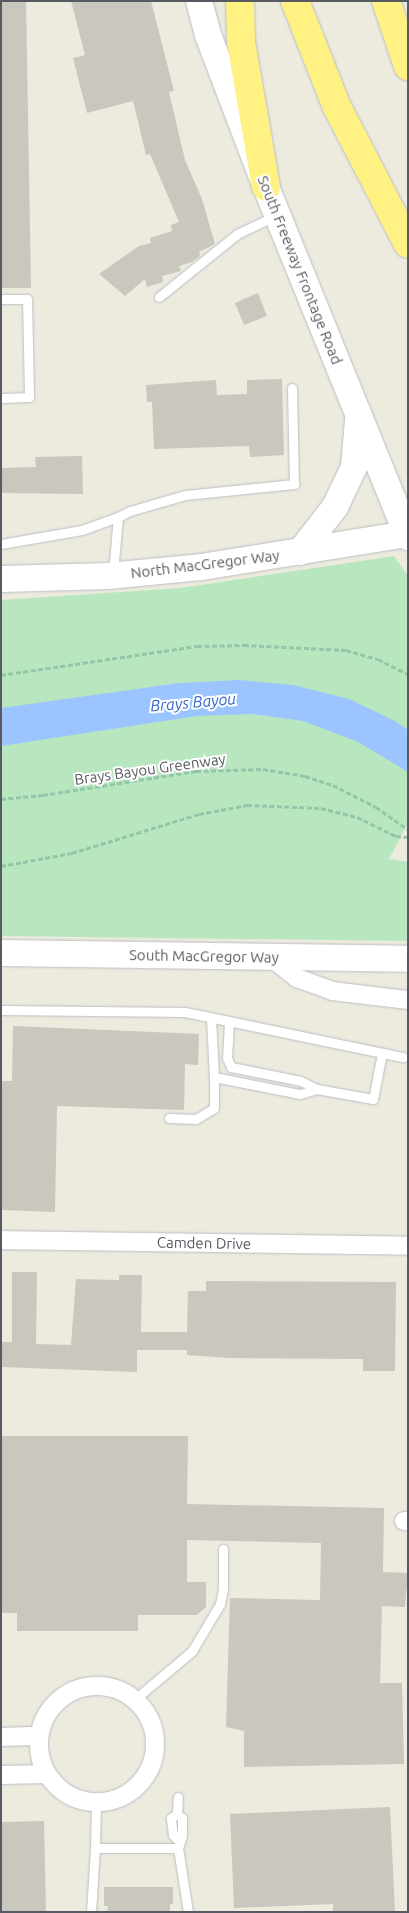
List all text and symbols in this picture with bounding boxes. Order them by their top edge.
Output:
street label: South Freeway Frontage Road [254,173,346,367]
street label: North MacGregor Way [130,546,280,582]
water label: Brays Bayou [149,689,237,715]
street label: Brays Bayou Greenway [73,749,227,789]
street label: South MacGregor Way [129,946,279,966]
street label: Camden Drive [157,1233,251,1253]

